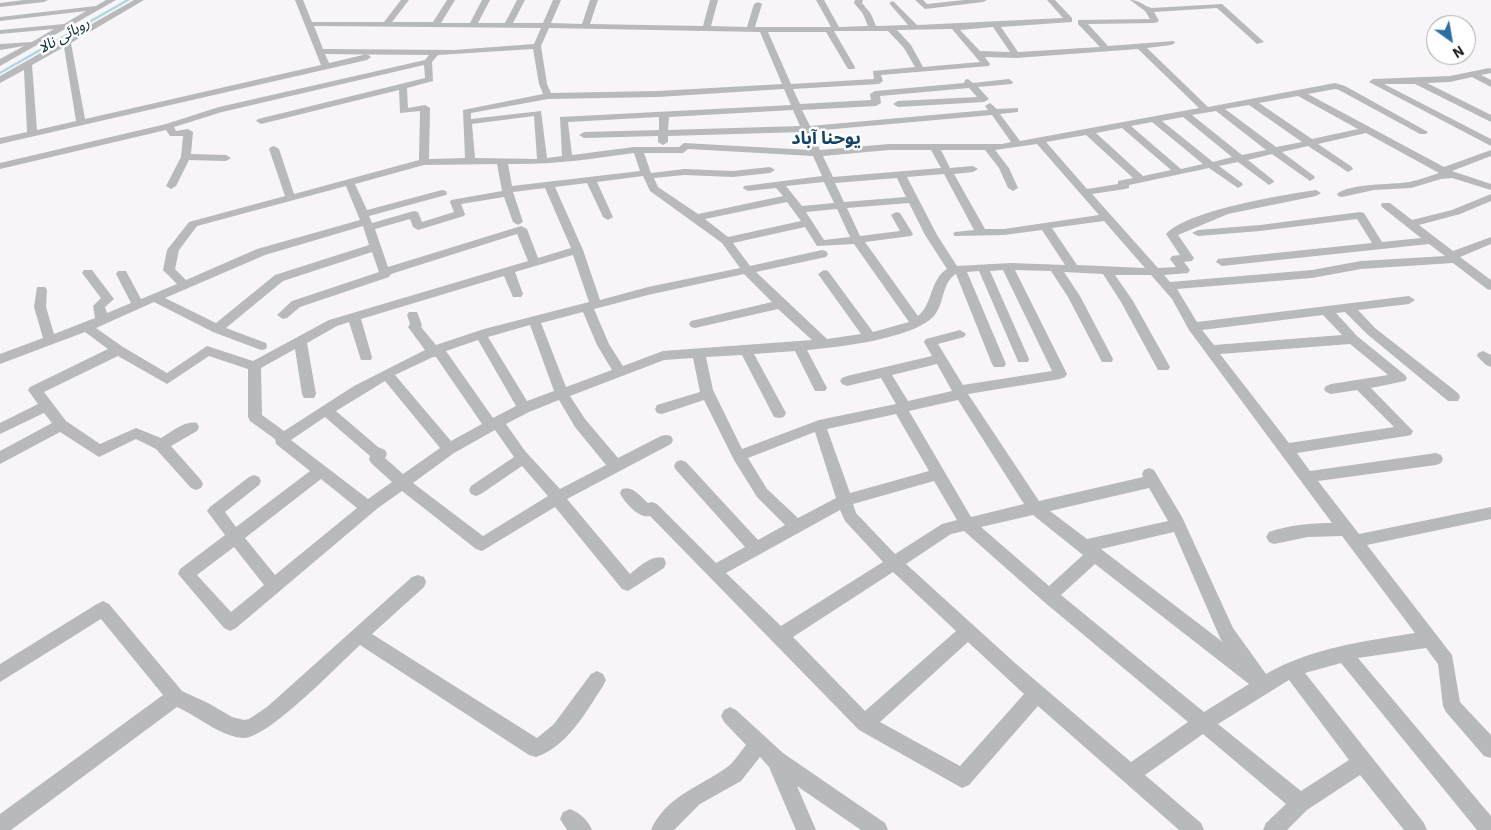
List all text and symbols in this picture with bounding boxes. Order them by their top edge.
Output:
water label: روہائی نالا [35,14,93,58]
north arrow [1426,15,1476,65]
text: N [1449,42,1467,62]
district label: یوحنا آباد [791,128,861,150]

